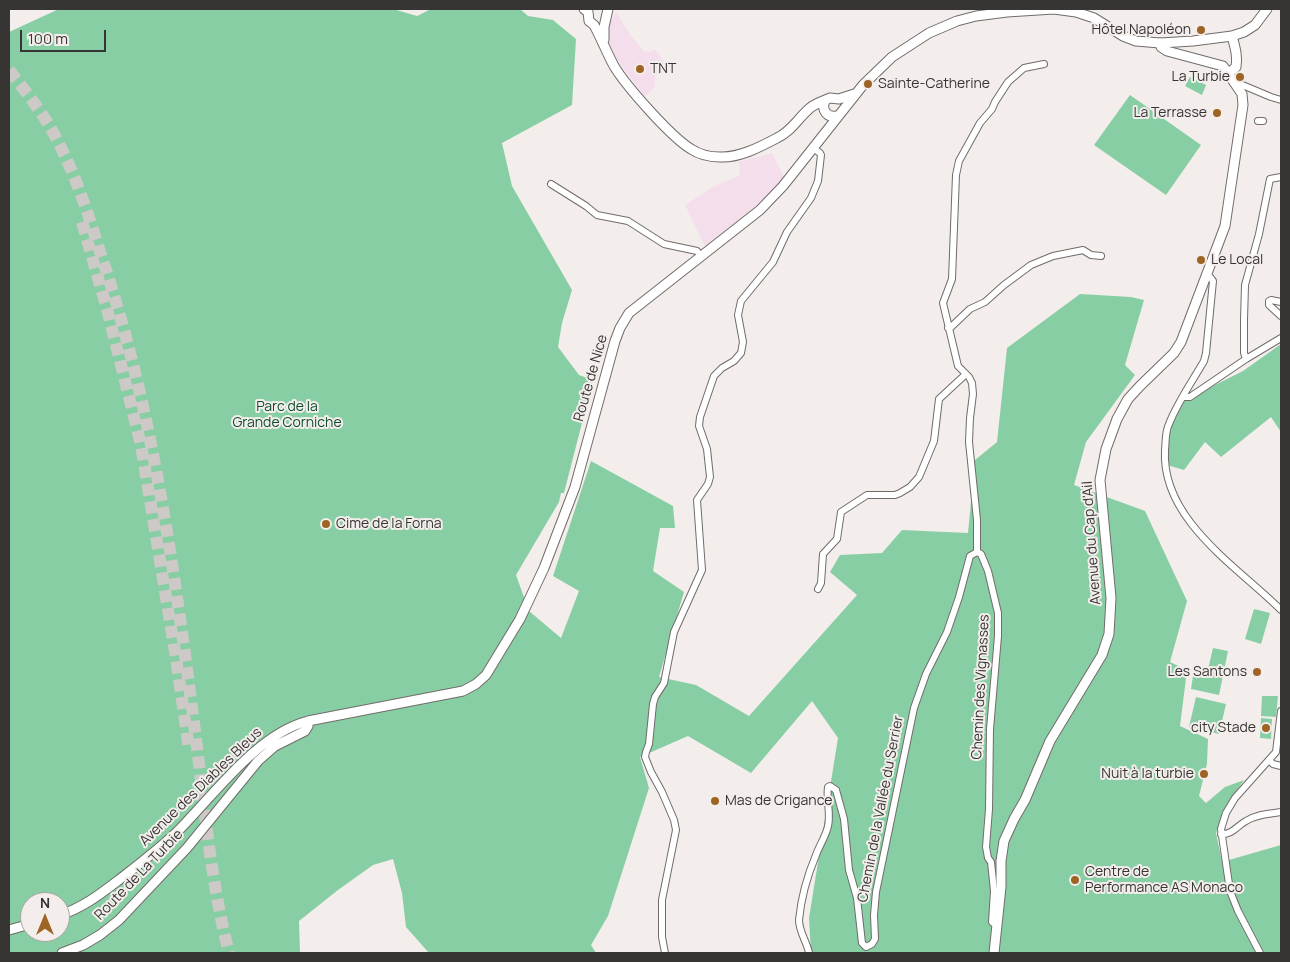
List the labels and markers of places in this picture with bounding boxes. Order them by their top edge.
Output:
place label: Hôtel Napoléon [1092,22,1191,38]
marker: Hôtel Napoléon [1195,24,1207,36]
place label: TNT [650,61,676,77]
marker: TNT [634,63,646,75]
place label: La Turbie [1172,69,1230,85]
marker: La Turbie [1234,71,1246,83]
place label: Sainte-Catherine [878,76,990,92]
marker: Sainte-Catherine [862,78,874,90]
place label: La Terrasse [1133,105,1207,121]
marker: La Terrasse [1211,107,1223,119]
place label: Le Local [1211,252,1263,268]
marker: Le Local [1195,254,1207,266]
place label: Cime de la Forna [336,516,441,532]
marker: Cime de la Forna [320,518,332,530]
place label: Les Santons [1168,664,1247,680]
marker: Les Santons [1251,666,1263,678]
place label: city Stade [1191,720,1256,736]
marker: city Stade [1260,722,1272,734]
place label: Nuit à la turbie [1101,766,1194,782]
marker: Nuit à la turbie [1198,768,1210,780]
place label: Mas de Crigance [725,793,832,809]
marker: Mas de Crigance [709,795,721,807]
place label: Centre de Performance AS Monaco [1085,864,1243,896]
marker: Centre de Performance AS Monaco [1069,874,1081,886]

